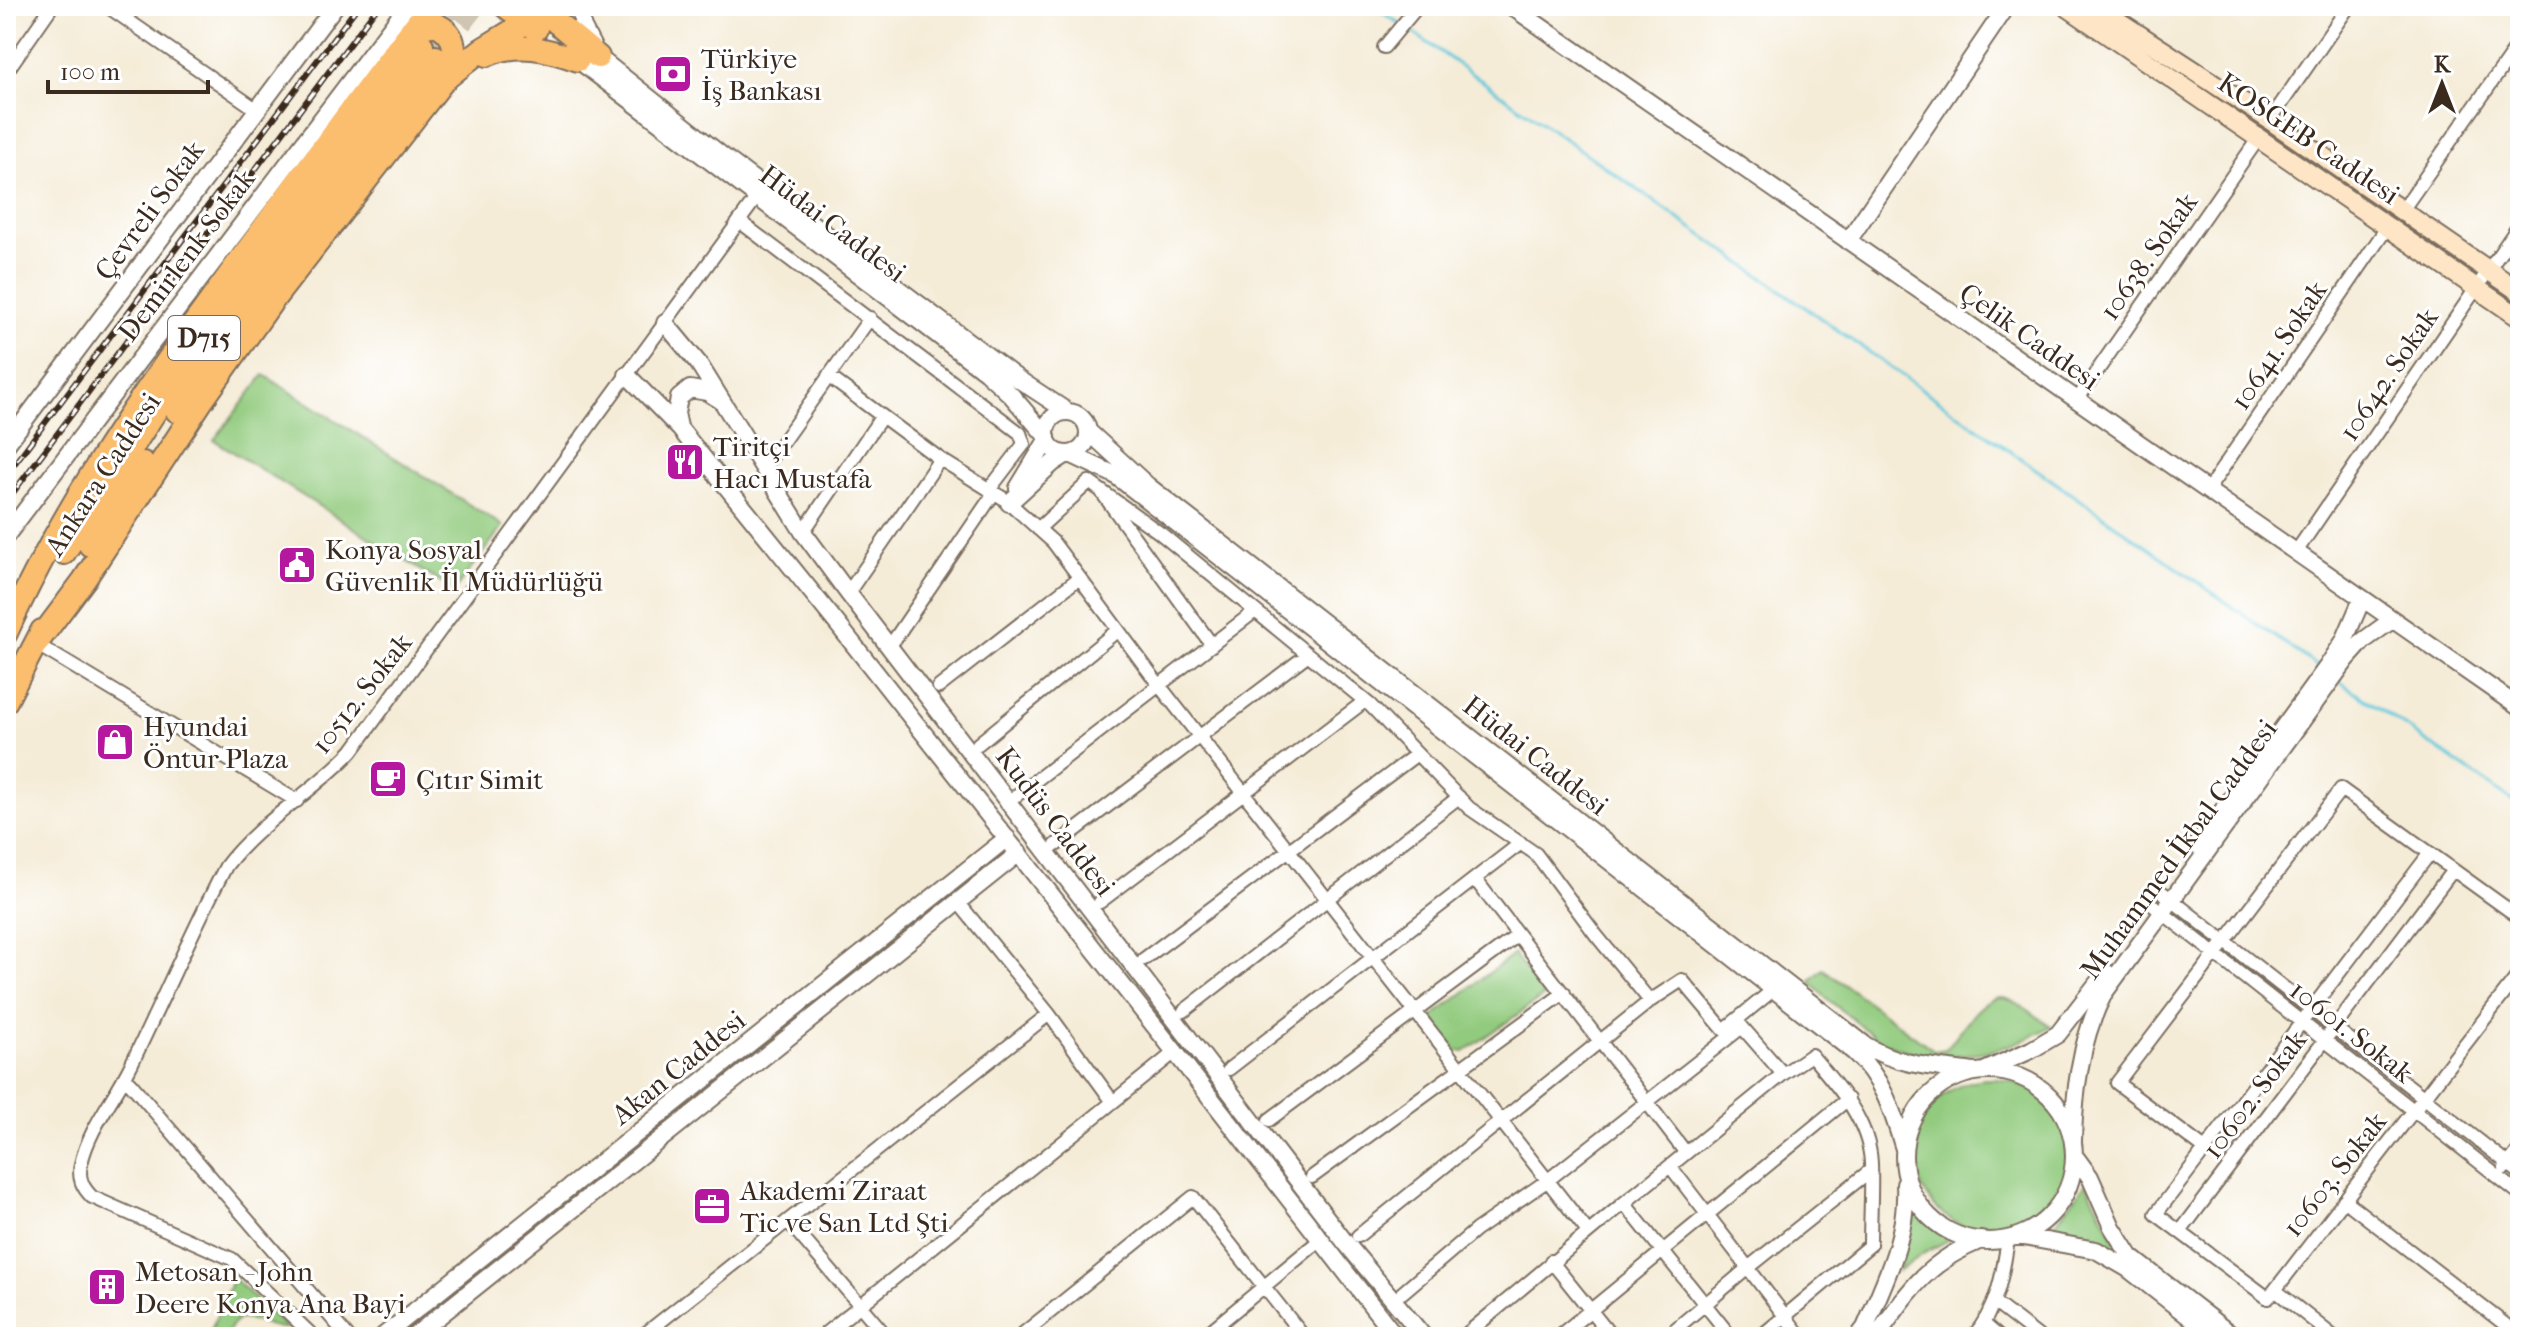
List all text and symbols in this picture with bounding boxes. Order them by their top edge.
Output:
place label: Türkiye İş Bankası [701,42,822,107]
scale bar [48,44,208,94]
north arrow [2402,44,2482,124]
text: K [2434,52,2452,78]
bank icon: Türkiye İş Bankası [652,53,694,95]
text: 100 m [60,58,120,86]
street label: KOSGEB Caddesi [2212,66,2406,211]
street label: Çevreli Sokak [88,134,211,286]
street label: Hüdai Caddesi [753,158,912,289]
street label: Demirlenk Sokak [111,162,262,348]
street label: 10638. Sokak [2093,186,2205,326]
street label: 10641. Sokak [2223,274,2334,416]
street label: Çelik Caddesi [1953,276,2106,397]
street label: 10642. Sokak [2332,301,2445,447]
road number: D715 [168,316,240,360]
street label: Ankara Caddesi [37,387,167,563]
place label: Tiritçi Hacı Mustafa [713,430,872,495]
restaurant icon: Tiritçi Hacı Mustafa [664,441,706,483]
place label: Konya Sosyal Güvenlik İl Müdürlüğü [325,533,603,598]
public building icon: Konya Sosyal Güvenlik İl Müdürlüğü [276,544,318,586]
street label: 10512. Sokak [304,626,419,760]
street label: Hüdai Caddesi [1457,689,1615,822]
place label: Hyundai Öntur Plaza [143,710,289,775]
street label: Muhammed İkbal Caddesi [2073,713,2284,985]
shop icon: Hyundai Öntur Plaza [94,721,136,763]
street label: Kudüs Caddesi [989,740,1122,902]
cafe icon: Çıtır Simit [367,758,409,800]
place label: Çıtır Simit [416,763,543,796]
street label: 10601. Sokak [2283,973,2420,1090]
street label: Akan Caddesi [604,1003,752,1132]
street label: 10602. Sokak [2196,1023,2314,1165]
street label: 10603. Sokak [2276,1105,2394,1243]
place label: Akademi Ziraat Tic ve San Ltd Şti [739,1174,949,1239]
office icon: Akademi Ziraat Tic ve San Ltd Şti [691,1185,733,1227]
place label: Metosan - John Deere Konya Ana Bayi [135,1255,406,1320]
building icon: Metosan - John Deere Konya Ana Bayi [86,1266,128,1308]

